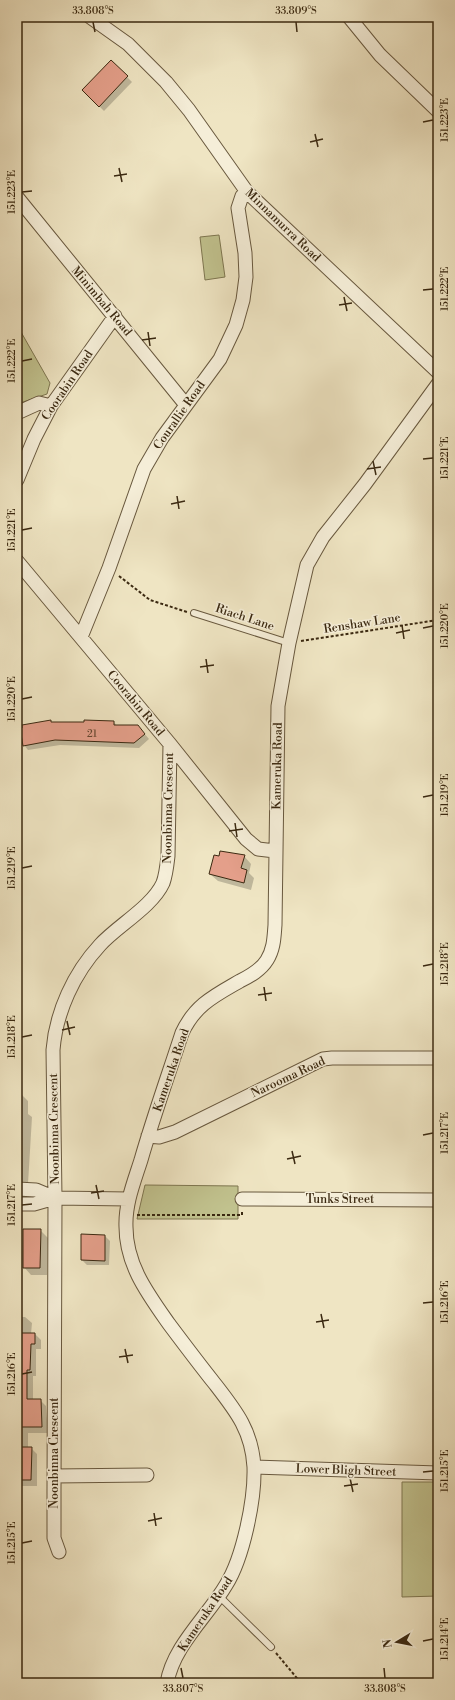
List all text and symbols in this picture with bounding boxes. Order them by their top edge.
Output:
text: 33.808°S [72,5,114,17]
text: 33.809°S [275,5,317,17]
text: 151.223°E [439,98,451,142]
text: 151.223°E [6,170,18,214]
street label: Minnamurra Road [242,185,324,265]
street label: Minimbah Road [68,263,135,339]
text: 151.222°E [439,267,451,311]
text: 151.222°E [6,339,18,383]
street label: Coorabin Road [38,347,96,423]
street label: Courallie Road [150,378,209,453]
text: 151.221°E [439,436,451,479]
text: 151.221°E [6,508,18,551]
street label: Riach Lane [213,601,276,634]
text: 151.220°E [439,603,451,649]
street label: Renshaw Lane [322,610,402,637]
street label: Coorabin Road [104,667,168,739]
text: 151.220°E [6,676,18,722]
street label: Kameruka Road [269,722,286,810]
house number: 21 [87,728,98,740]
street label: Noonbinna Crescent [160,752,177,864]
text: 151.219°E [439,773,451,816]
text: 151.219°E [6,846,18,889]
text: 151.218°E [439,942,451,986]
text: 151.218°E [6,1015,18,1059]
street label: Kameruka Road [150,1026,193,1114]
street label: Narooma Road [249,1054,328,1101]
street label: Noonbinna Crescent [46,1073,63,1185]
text: 151.217°E [439,1112,451,1154]
text: 151.217°E [6,1184,18,1226]
street label: Tunks Street [306,1192,375,1207]
text: 151.216°E [439,1280,451,1323]
text: 151.216°E [6,1352,18,1395]
street label: Noonbinna Crescent [47,1397,62,1509]
text: 151.215°E [439,1450,451,1492]
street label: Lower Bligh Street [295,1461,397,1480]
text: 151.215°E [6,1522,18,1564]
street label: Kameruka Road [175,1574,236,1655]
text: 151.214°E [439,1618,451,1660]
north arrow [377,1622,417,1662]
text: N [380,1638,396,1649]
text: 33.807°S [163,1683,203,1695]
text: 33.808°S [364,1683,406,1695]

